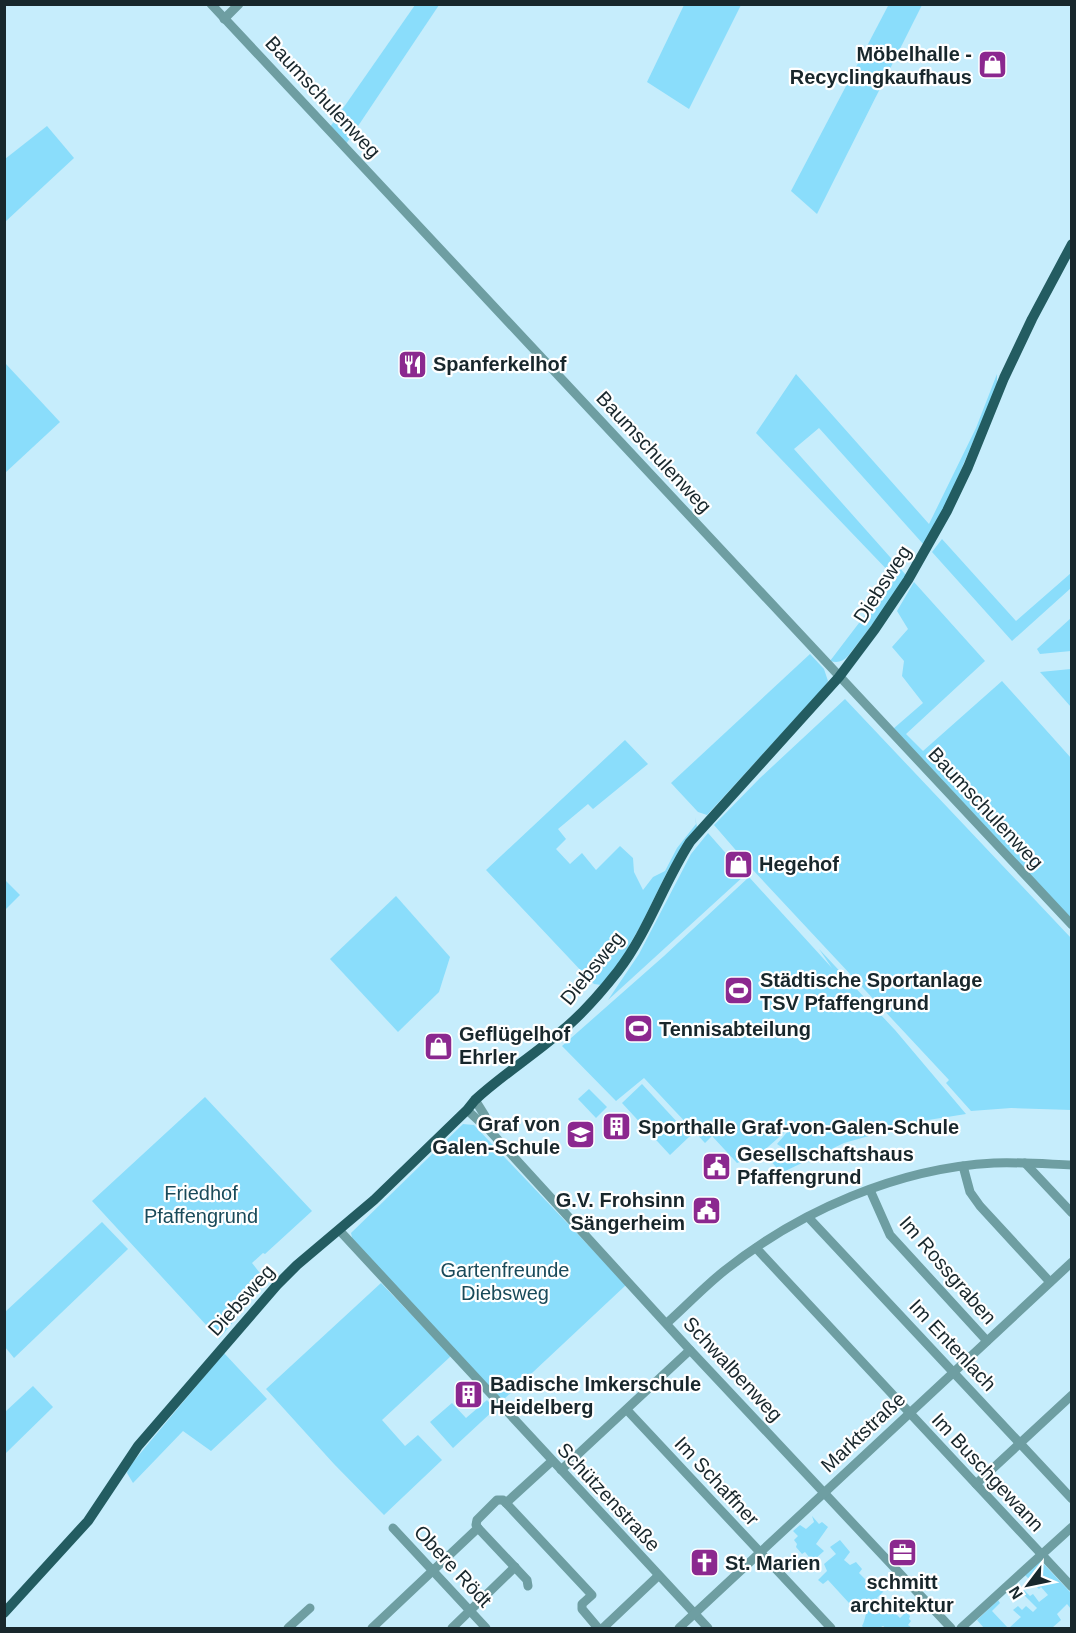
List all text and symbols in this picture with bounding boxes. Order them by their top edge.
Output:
street label: Baumschulenweg [261,32,385,162]
place label: Möbelhalle - Recyclingkaufhaus [790,43,972,88]
shop icon: Möbelhalle - Recyclingkaufhaus [977,49,1009,81]
restaurant icon: Spanferkelhof [396,348,428,380]
place label: Spanferkelhof [433,353,567,375]
street label: Baumschulenweg [592,387,716,517]
street label: Diebsweg [849,541,915,627]
street label: Baumschulenweg [924,743,1048,873]
shop icon: Hegehof [722,848,754,880]
place label: Hegehof [759,853,839,875]
street label: Diebsweg [556,927,628,1009]
place label: Städtische Sportanlage TSV Pfaffengrund [760,969,982,1014]
sports icon: Städtische Sportanlage TSV Pfaffengrund [723,975,755,1007]
sports icon: Tennisabteilung [622,1013,654,1045]
place label: Tennisabteilung [659,1018,811,1040]
place label: Geflügelhof Ehrler [459,1023,570,1068]
shop icon: Geflügelhof Ehrler [422,1030,454,1062]
building icon: Sporthalle Graf-von-Galen-Schule [601,1111,633,1143]
place label: Graf von Galen-Schule [432,1113,560,1158]
place label: Sporthalle Graf-von-Galen-Schule [638,1116,959,1138]
school or university icon: Graf von Galen-Schule [565,1119,597,1151]
place label: Gesellschaftshaus Pfaffengrund [737,1143,914,1188]
public building icon: Gesellschaftshaus Pfaffengrund [700,1150,732,1182]
park label: Friedhof Pfaffengrund [144,1182,258,1227]
place label: G.V. Frohsinn Sängerheim [556,1189,685,1234]
public building icon: G.V. Frohsinn Sängerheim [690,1195,722,1227]
street label: Im Rossgraben [895,1212,1001,1328]
park label: Gartenfreunde Diebsweg [441,1259,569,1304]
street label: Diebsweg [203,1260,279,1340]
street label: Im Entenlach [905,1295,1001,1395]
street label: Schwalbenweg [679,1312,787,1426]
place label: Badische Imkerschule Heidelberg [490,1373,701,1418]
building icon: Badische Imkerschule Heidelberg [453,1379,485,1411]
street label: Marktstraße [816,1388,910,1476]
street label: Im Buschgewann [928,1408,1048,1536]
street label: Im Schaffner [670,1432,764,1530]
street label: Schützenstraße [553,1438,665,1556]
street label: Obere Rödt [410,1521,497,1612]
office icon: schmitt architektur [886,1536,918,1568]
church icon: St. Marien [688,1547,720,1579]
place label: St. Marien [725,1552,821,1574]
north arrow [998,1555,1058,1615]
place label: schmitt architektur [850,1571,954,1616]
text: N [1005,1583,1026,1602]

